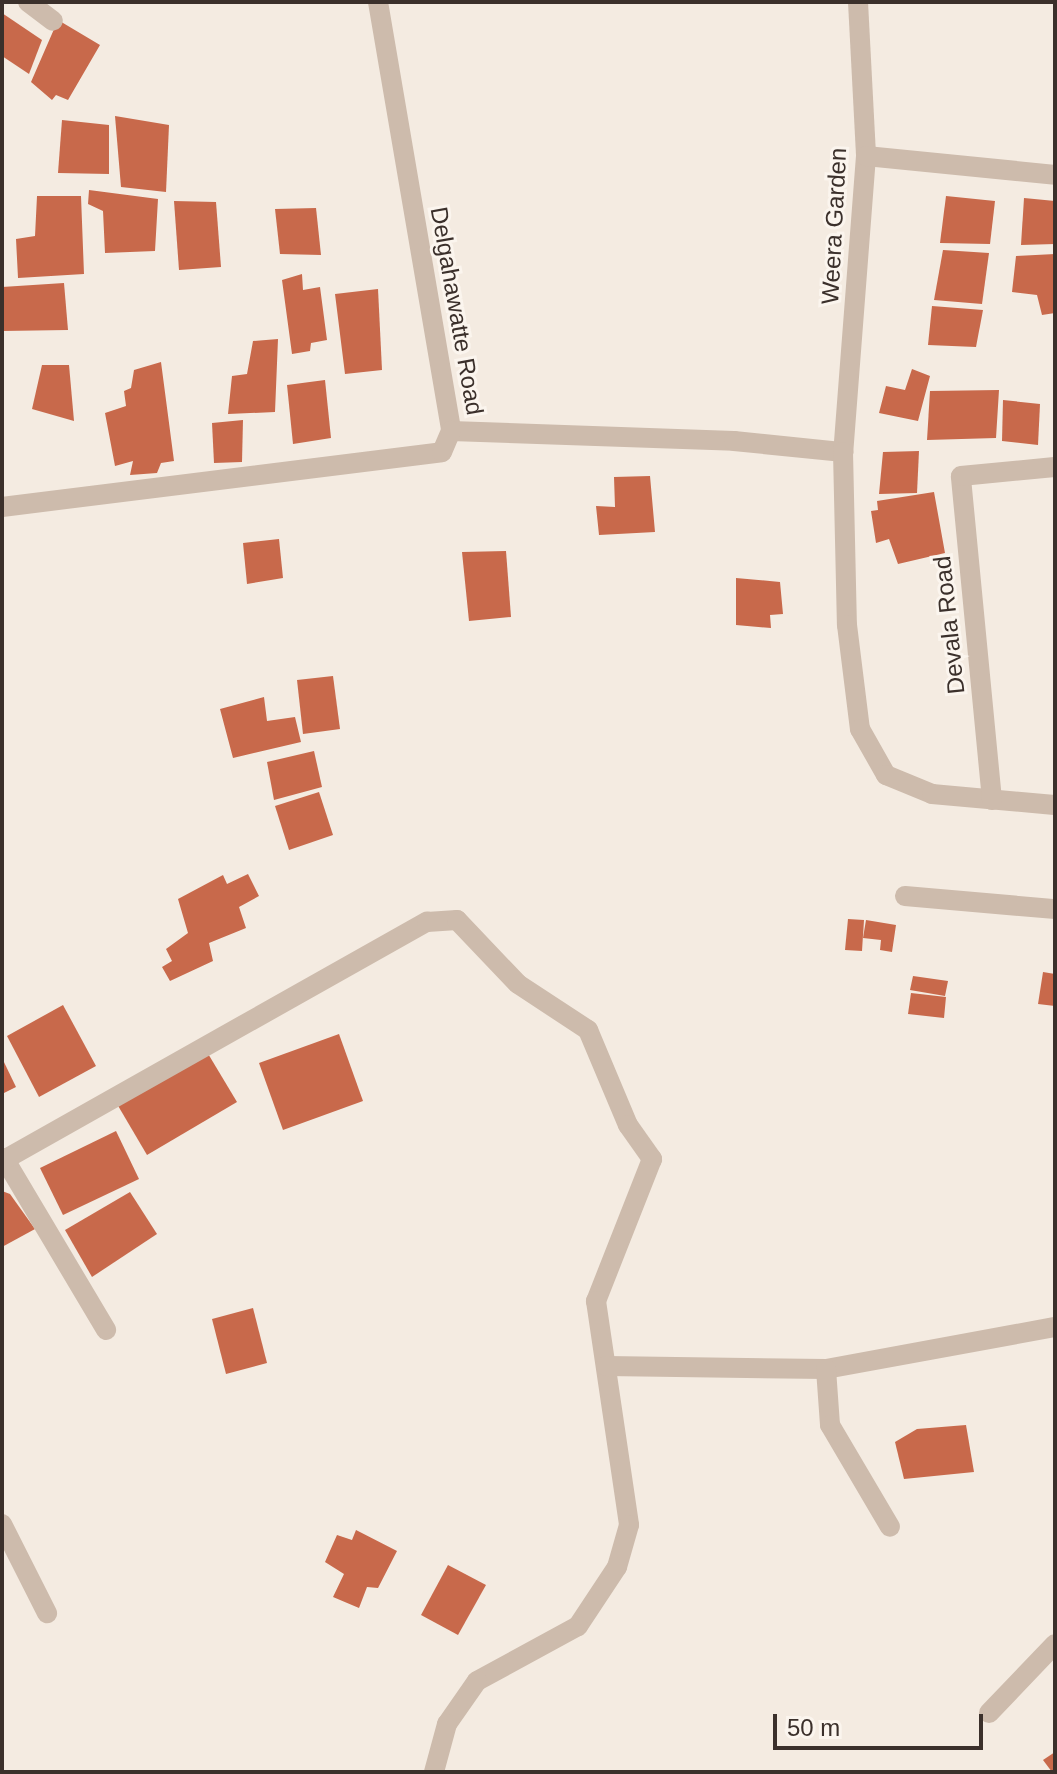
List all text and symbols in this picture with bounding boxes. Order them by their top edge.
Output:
street label: Weera Garden [816,147,852,305]
street label: Delgahawatte Road [425,205,489,417]
street label: Devala Road [927,554,971,696]
scale bar [777,1698,987,1748]
text: 50 m [787,1714,840,1741]

